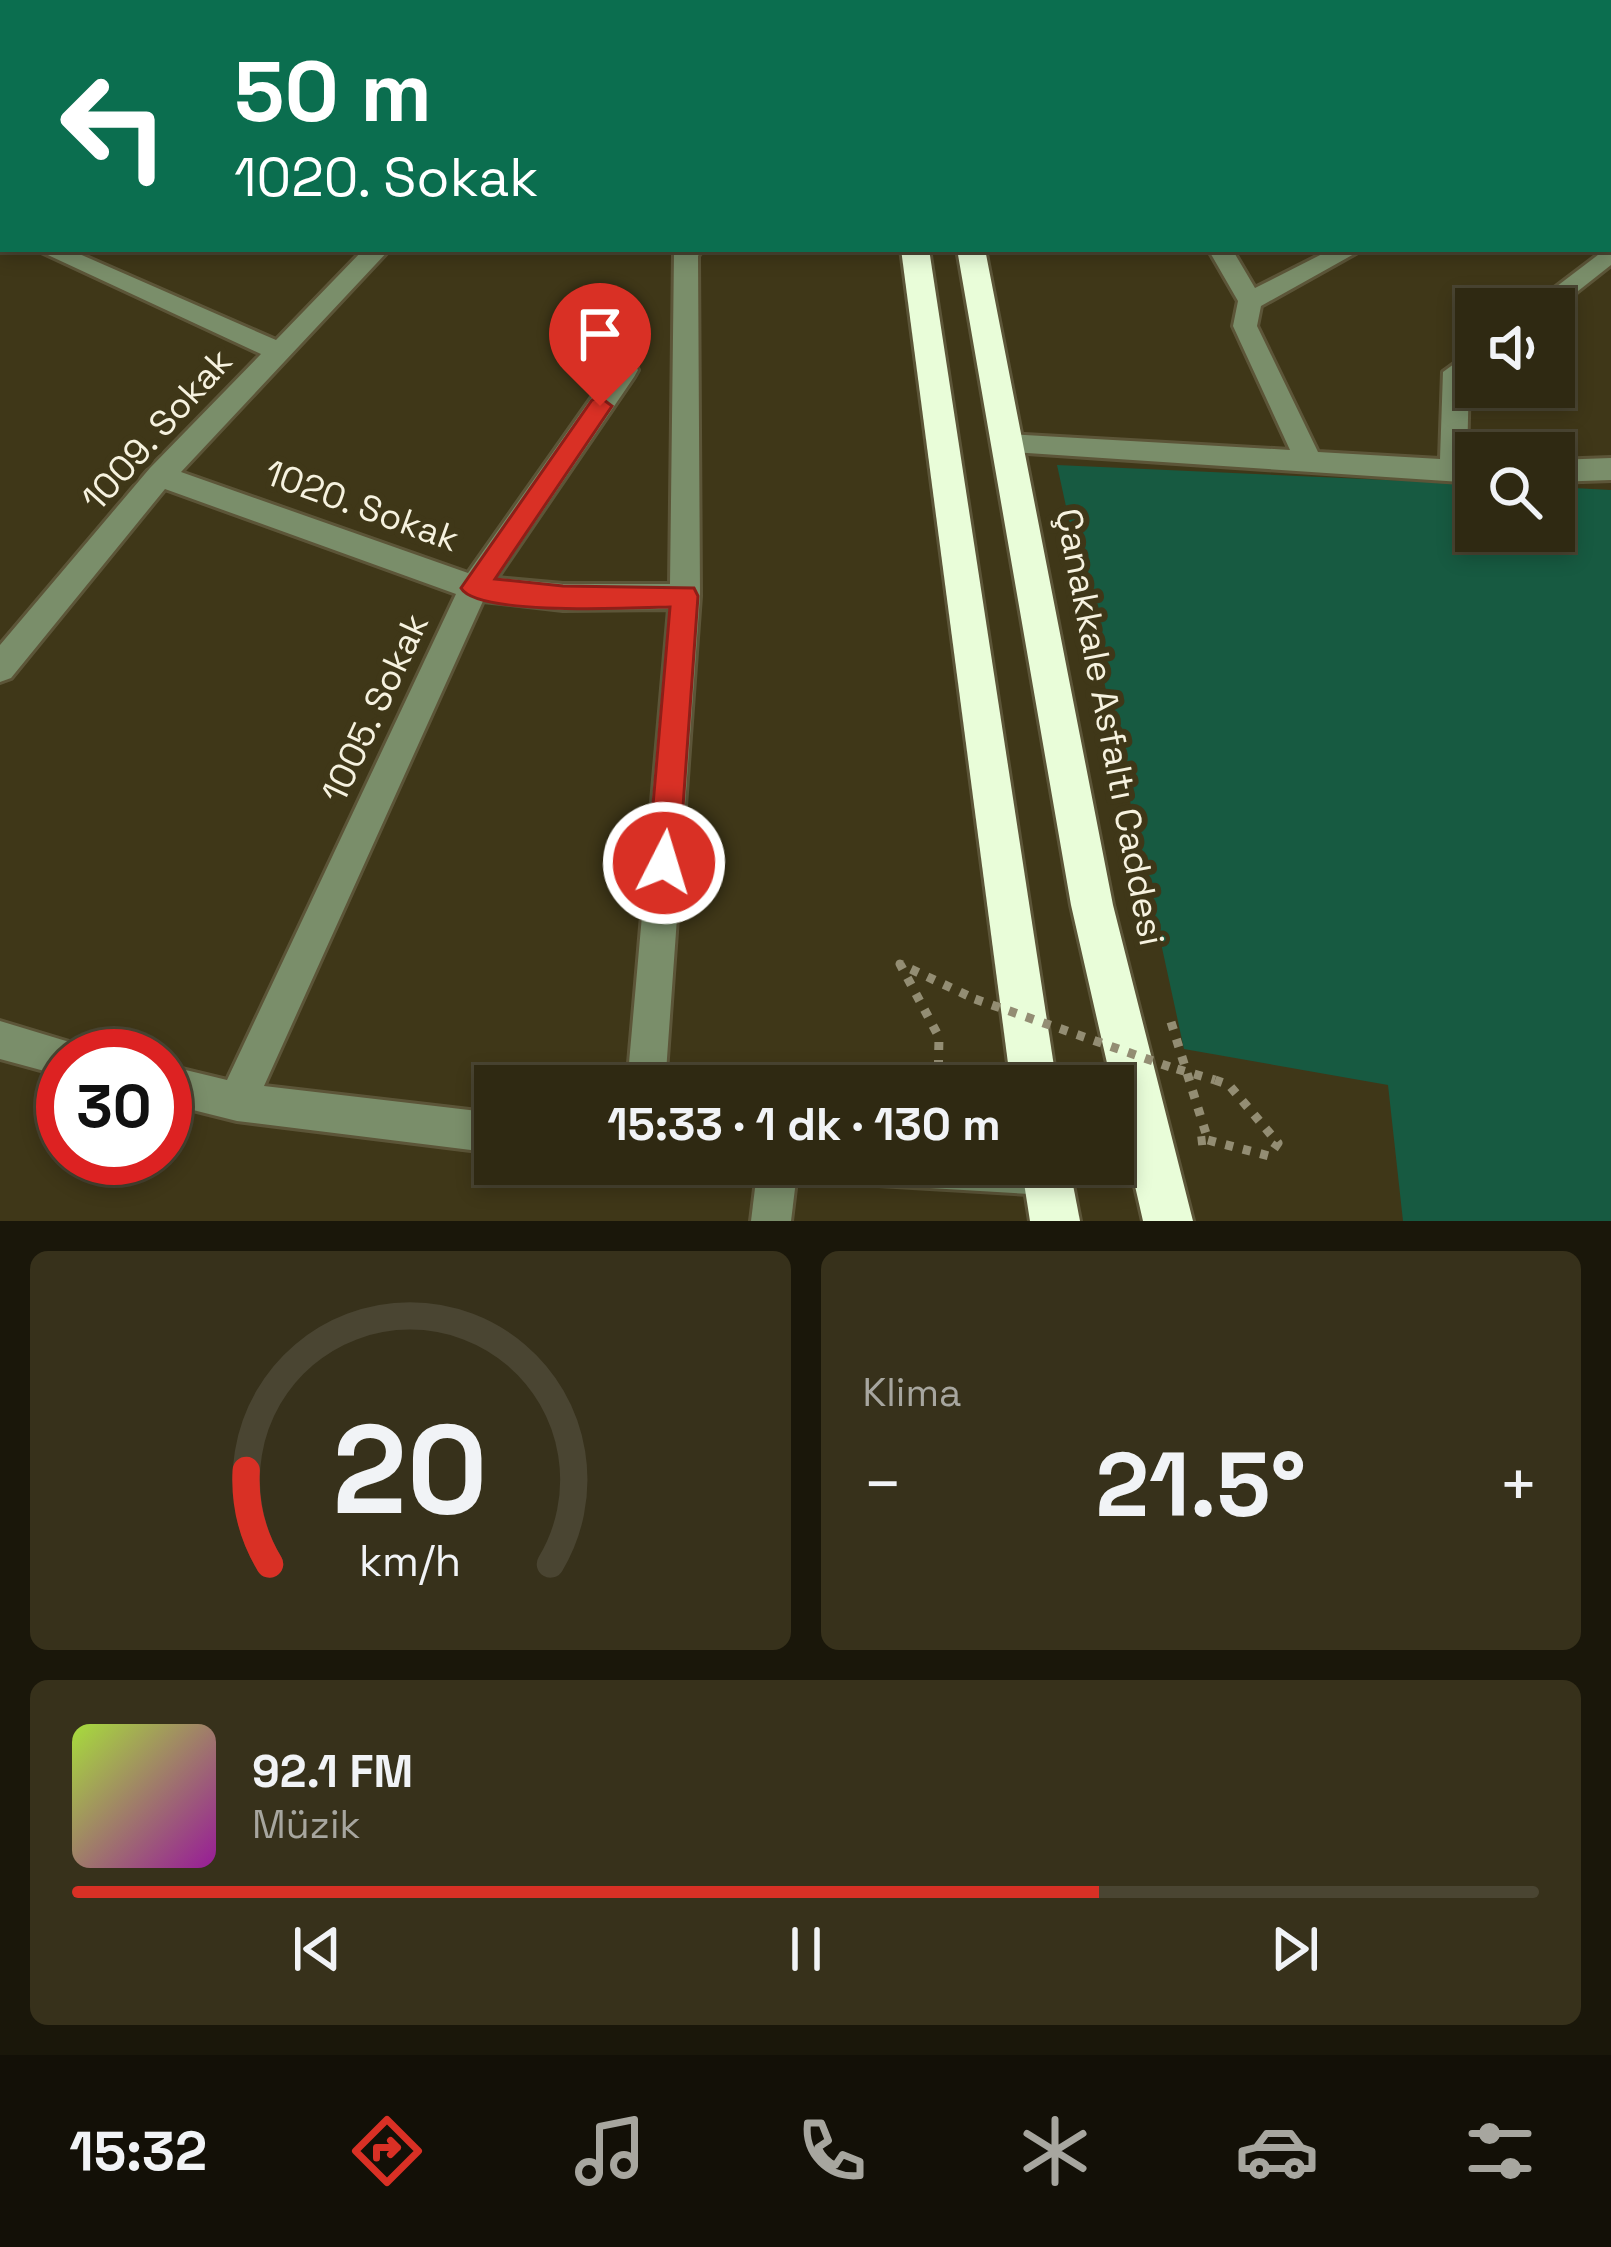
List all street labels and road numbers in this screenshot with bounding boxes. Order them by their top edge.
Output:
street label: 1009. Sokak [72,339,242,521]
street label: 1020. Sokak [259,450,465,562]
street label: Çanakkale Asfaltı Caddesi [1045,505,1175,949]
street label: 1005. Sokak [311,606,439,810]

